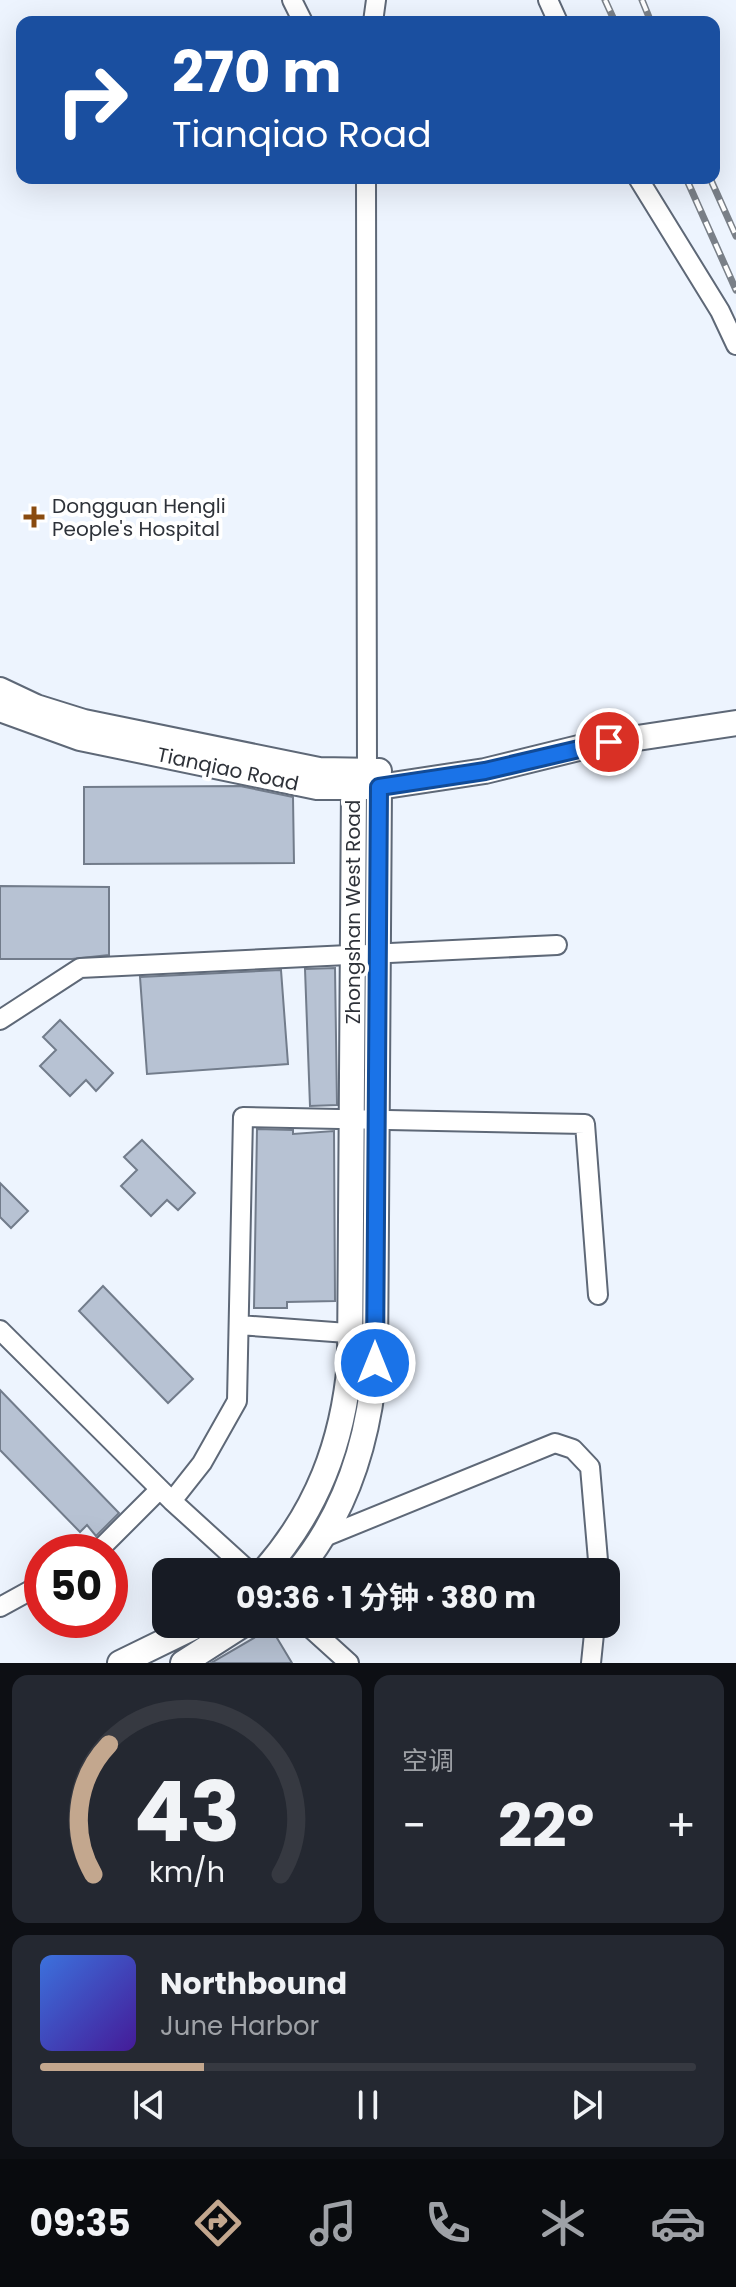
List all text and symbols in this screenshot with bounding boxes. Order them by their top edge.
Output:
text: 270 m [172,33,342,112]
icon: right [40,48,144,152]
text: Tianqiao Road [172,109,432,160]
place label: Dongguan Hengli People's Hospital [52,492,226,543]
marker: Dongguan Hengli People's Hospital [23,506,45,528]
pin [575,708,643,776]
icon: arrive [587,720,631,764]
street label: Tianqiao Road [155,740,301,798]
street label: Zhongshan West Road [339,800,367,1024]
position arrow [333,1321,417,1405]
speed limit sign: 50 [24,1534,128,1638]
text: 09:36 · 1 分钟 · 380 m [236,1576,536,1619]
text: 空调 [402,1743,454,1779]
text: 43 [134,1754,240,1870]
text: 22° [498,1784,594,1868]
text: − [402,1795,426,1856]
text: + [666,1795,696,1856]
text: km/h [149,1852,225,1892]
text: Northbound [160,1962,347,2005]
text: June Harbor [160,2008,319,2044]
icon: previous [127,2083,171,2127]
icon: pause [346,2083,390,2127]
icon: next [565,2083,609,2127]
icon: directions [190,2195,246,2251]
icon: music [305,2195,361,2251]
icon: phone [420,2195,476,2251]
icon: climate [535,2195,591,2251]
icon: car [650,2195,706,2251]
text: 09:35 [30,2198,131,2249]

